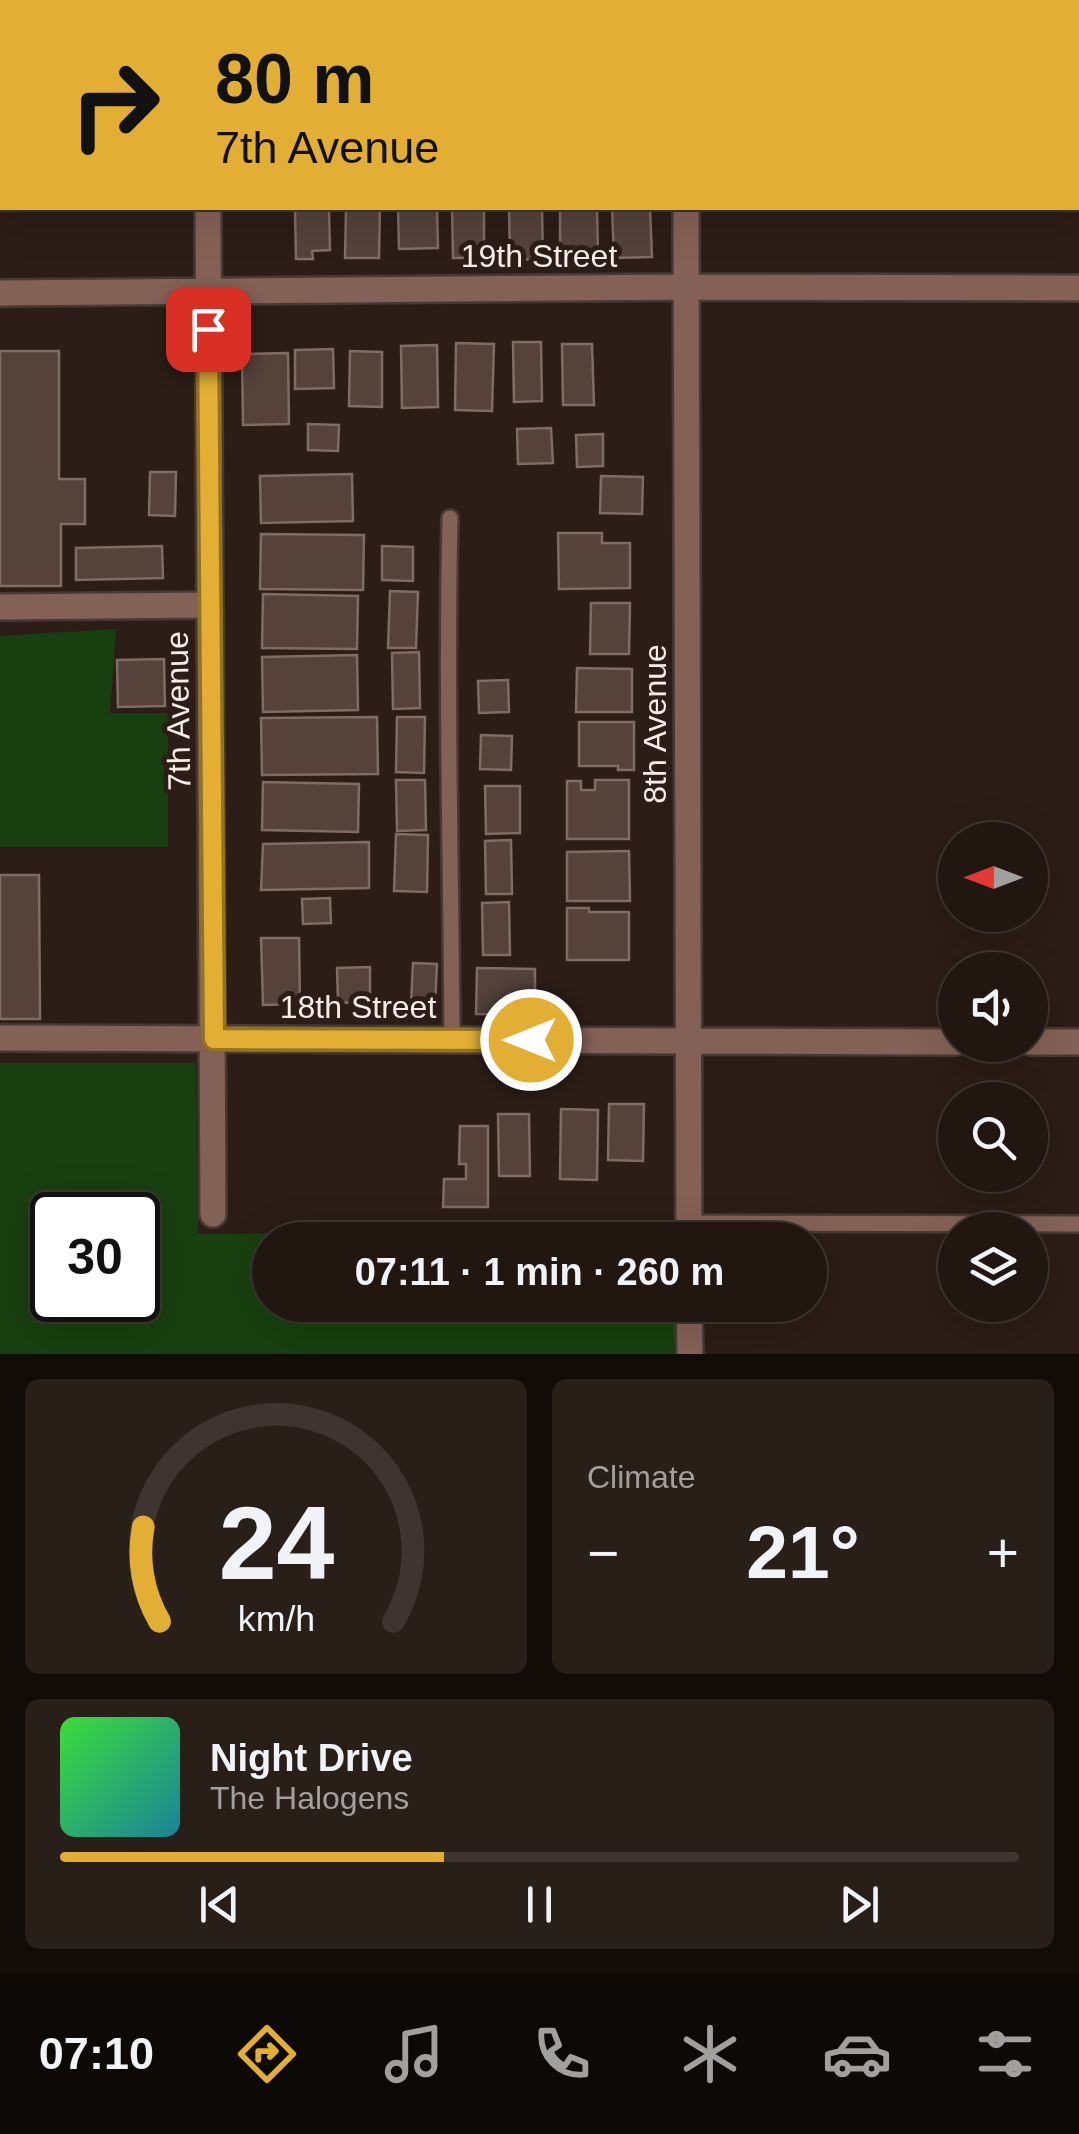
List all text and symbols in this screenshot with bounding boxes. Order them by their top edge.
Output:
icon: right [50,40,180,170]
text: 80 m [215,40,375,118]
text: 7th Avenue [215,122,439,173]
street label: 19th Street [461,238,617,274]
pin [166,287,251,372]
icon: arrive [181,302,236,357]
street label: 7th Avenue [159,631,197,791]
street label: 8th Avenue [637,644,673,804]
north arrow [938,822,1048,932]
map controls [938,822,1048,1322]
button: sound [938,952,1048,1062]
position arrow [479,988,583,1092]
street label: 18th Street [280,989,436,1025]
button: search [938,1082,1048,1192]
speed limit sign: 30 [30,1192,160,1322]
button: layers [938,1212,1048,1322]
text: 07:11 · 1 min · 260 m [355,1251,724,1293]
text: Climate [587,1459,695,1495]
text: 24 [218,1485,334,1601]
text: 21° [746,1510,860,1594]
text: − [587,1522,619,1584]
text: + [987,1522,1019,1584]
text: km/h [237,1599,315,1639]
text: Night Drive [210,1737,413,1779]
text: The Halogens [210,1780,409,1816]
icon: previous [192,1877,247,1932]
icon: pause [512,1877,567,1932]
icon: next [832,1877,887,1932]
icon: directions [232,2019,302,2089]
icon: music [379,2019,449,2089]
icon: phone [527,2019,597,2089]
icon: climate [675,2019,745,2089]
icon: car [822,2019,892,2089]
icon: filters [970,2019,1040,2089]
text: 07:10 [39,2028,154,2079]

